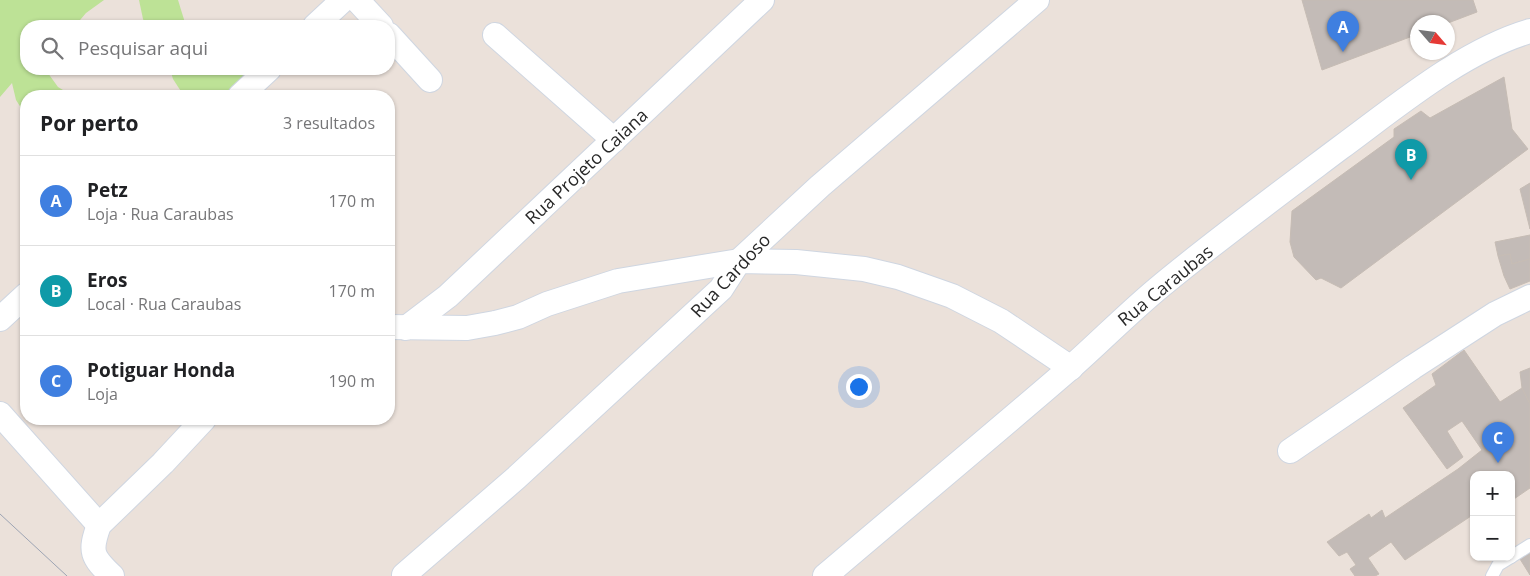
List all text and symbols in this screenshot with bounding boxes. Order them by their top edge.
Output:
pin: A [1327,11,1359,52]
north arrow [1410,15,1455,60]
search box [20,20,395,75]
icon: search [38,34,66,62]
text: Pesquisar aqui [78,35,208,61]
street label: Rua Projeto Caiana [520,103,652,229]
text: Por perto [40,109,139,137]
text: 3 resultados [283,112,375,134]
pin: B [1395,139,1427,180]
text: Petz [87,177,128,203]
text: A [50,190,62,212]
text: 170 m [329,190,375,212]
text: Loja · Rua Caraubas [87,203,234,225]
street label: Rua Cardoso [685,228,775,322]
street label: Rua Caraubas [1112,239,1218,331]
text: Eros [87,267,127,293]
text: B [51,280,61,302]
text: 170 m [329,280,375,302]
text: Local · Rua Caraubas [87,293,241,315]
text: Potiguar Honda [87,357,235,383]
text: C [51,370,61,392]
text: 190 m [329,370,375,392]
your location [846,374,872,400]
text: Loja [87,383,118,405]
pin: C [1482,422,1514,463]
map controls [1470,471,1515,561]
button: + [1470,471,1515,516]
button: − [1470,516,1515,561]

